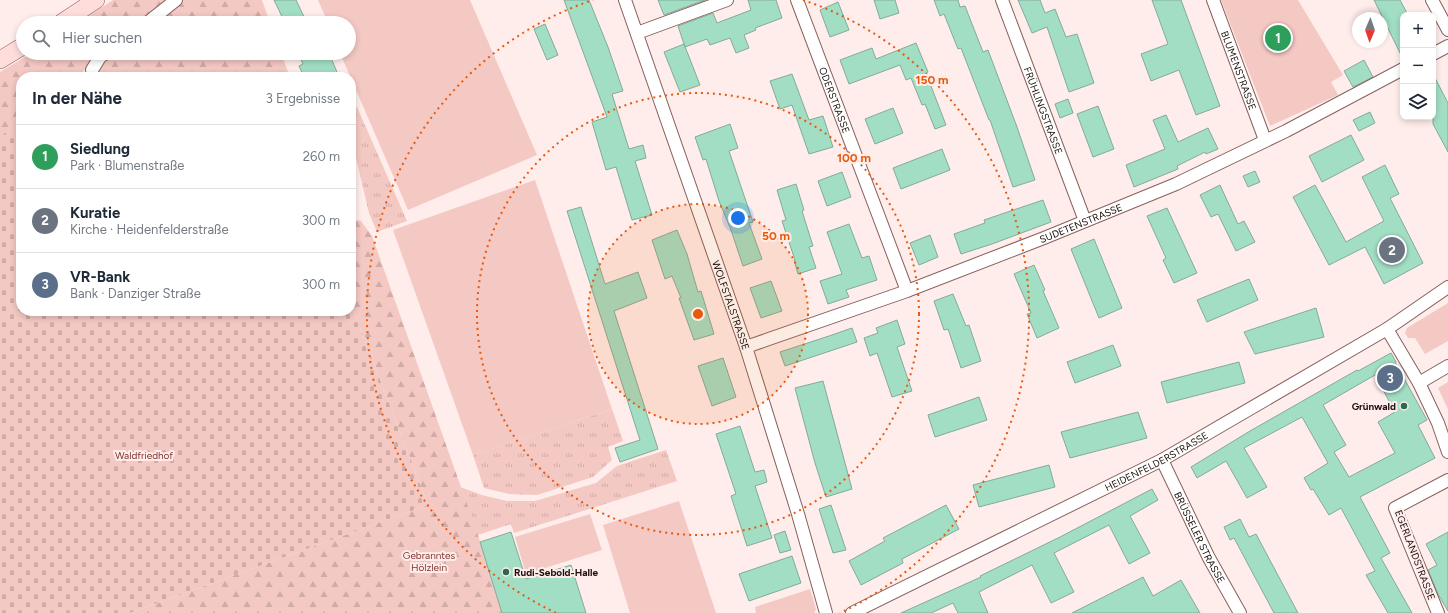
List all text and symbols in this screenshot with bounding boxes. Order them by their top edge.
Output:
north arrow [1352,12,1388,48]
map controls [1400,12,1436,120]
button: + [1400,12,1436,48]
search box [16,16,356,60]
pin: 1 [1265,23,1291,53]
icon: search [30,27,52,49]
text: Hier suchen [62,29,142,47]
street label: BLUMENSTRASSE [1218,29,1260,112]
button: − [1400,48,1436,84]
street label: ODERSTRASSE [816,65,853,135]
street label: FRÜHLINGSTRASSE [1021,65,1066,156]
text: 150 m [915,73,949,87]
button: layers [1400,84,1436,120]
text: In der Nähe [32,88,122,108]
text: 3 Ergebnisse [266,91,340,106]
text: Siedlung [70,140,130,158]
text: 1 [42,149,48,164]
text: 260 m [303,149,340,164]
text: 100 m [837,151,871,165]
text: Park · Blumenstraße [70,158,184,173]
street label: SUDETENSTRASSE [1038,200,1124,246]
text: Kuratie [70,204,120,222]
your location [728,208,748,228]
text: 2 [41,213,49,228]
text: 300 m [302,213,340,228]
text: Kirche · Heidenfelderstraße [70,222,229,237]
text: 50 m [762,229,790,243]
pin: 2 [1379,235,1405,265]
street label: WOLFSTALSTRASSE [710,259,753,352]
text: VR-Bank [70,268,130,286]
text: 3 [41,277,49,292]
text: 300 m [302,277,340,292]
text: Bank · Danziger Straße [70,286,201,301]
centre of rings [691,307,705,321]
pin: 3 [1377,363,1403,393]
place label: Grünwald [1352,400,1396,413]
marker: Grünwald [1399,401,1409,411]
street label: HEIDENFELDERSTRASSE [1102,428,1210,494]
park label: Waldfriedhof [115,449,173,462]
street label: BRÜSSELER STRASSE [1172,489,1228,585]
street label: EGERLANDSTRASSE [1392,508,1438,602]
park label: Gebranntes Hölzlein [403,549,456,574]
place label: Rudi-Sebold-Halle [514,566,598,579]
marker: Rudi-Sebold-Halle [501,567,511,577]

